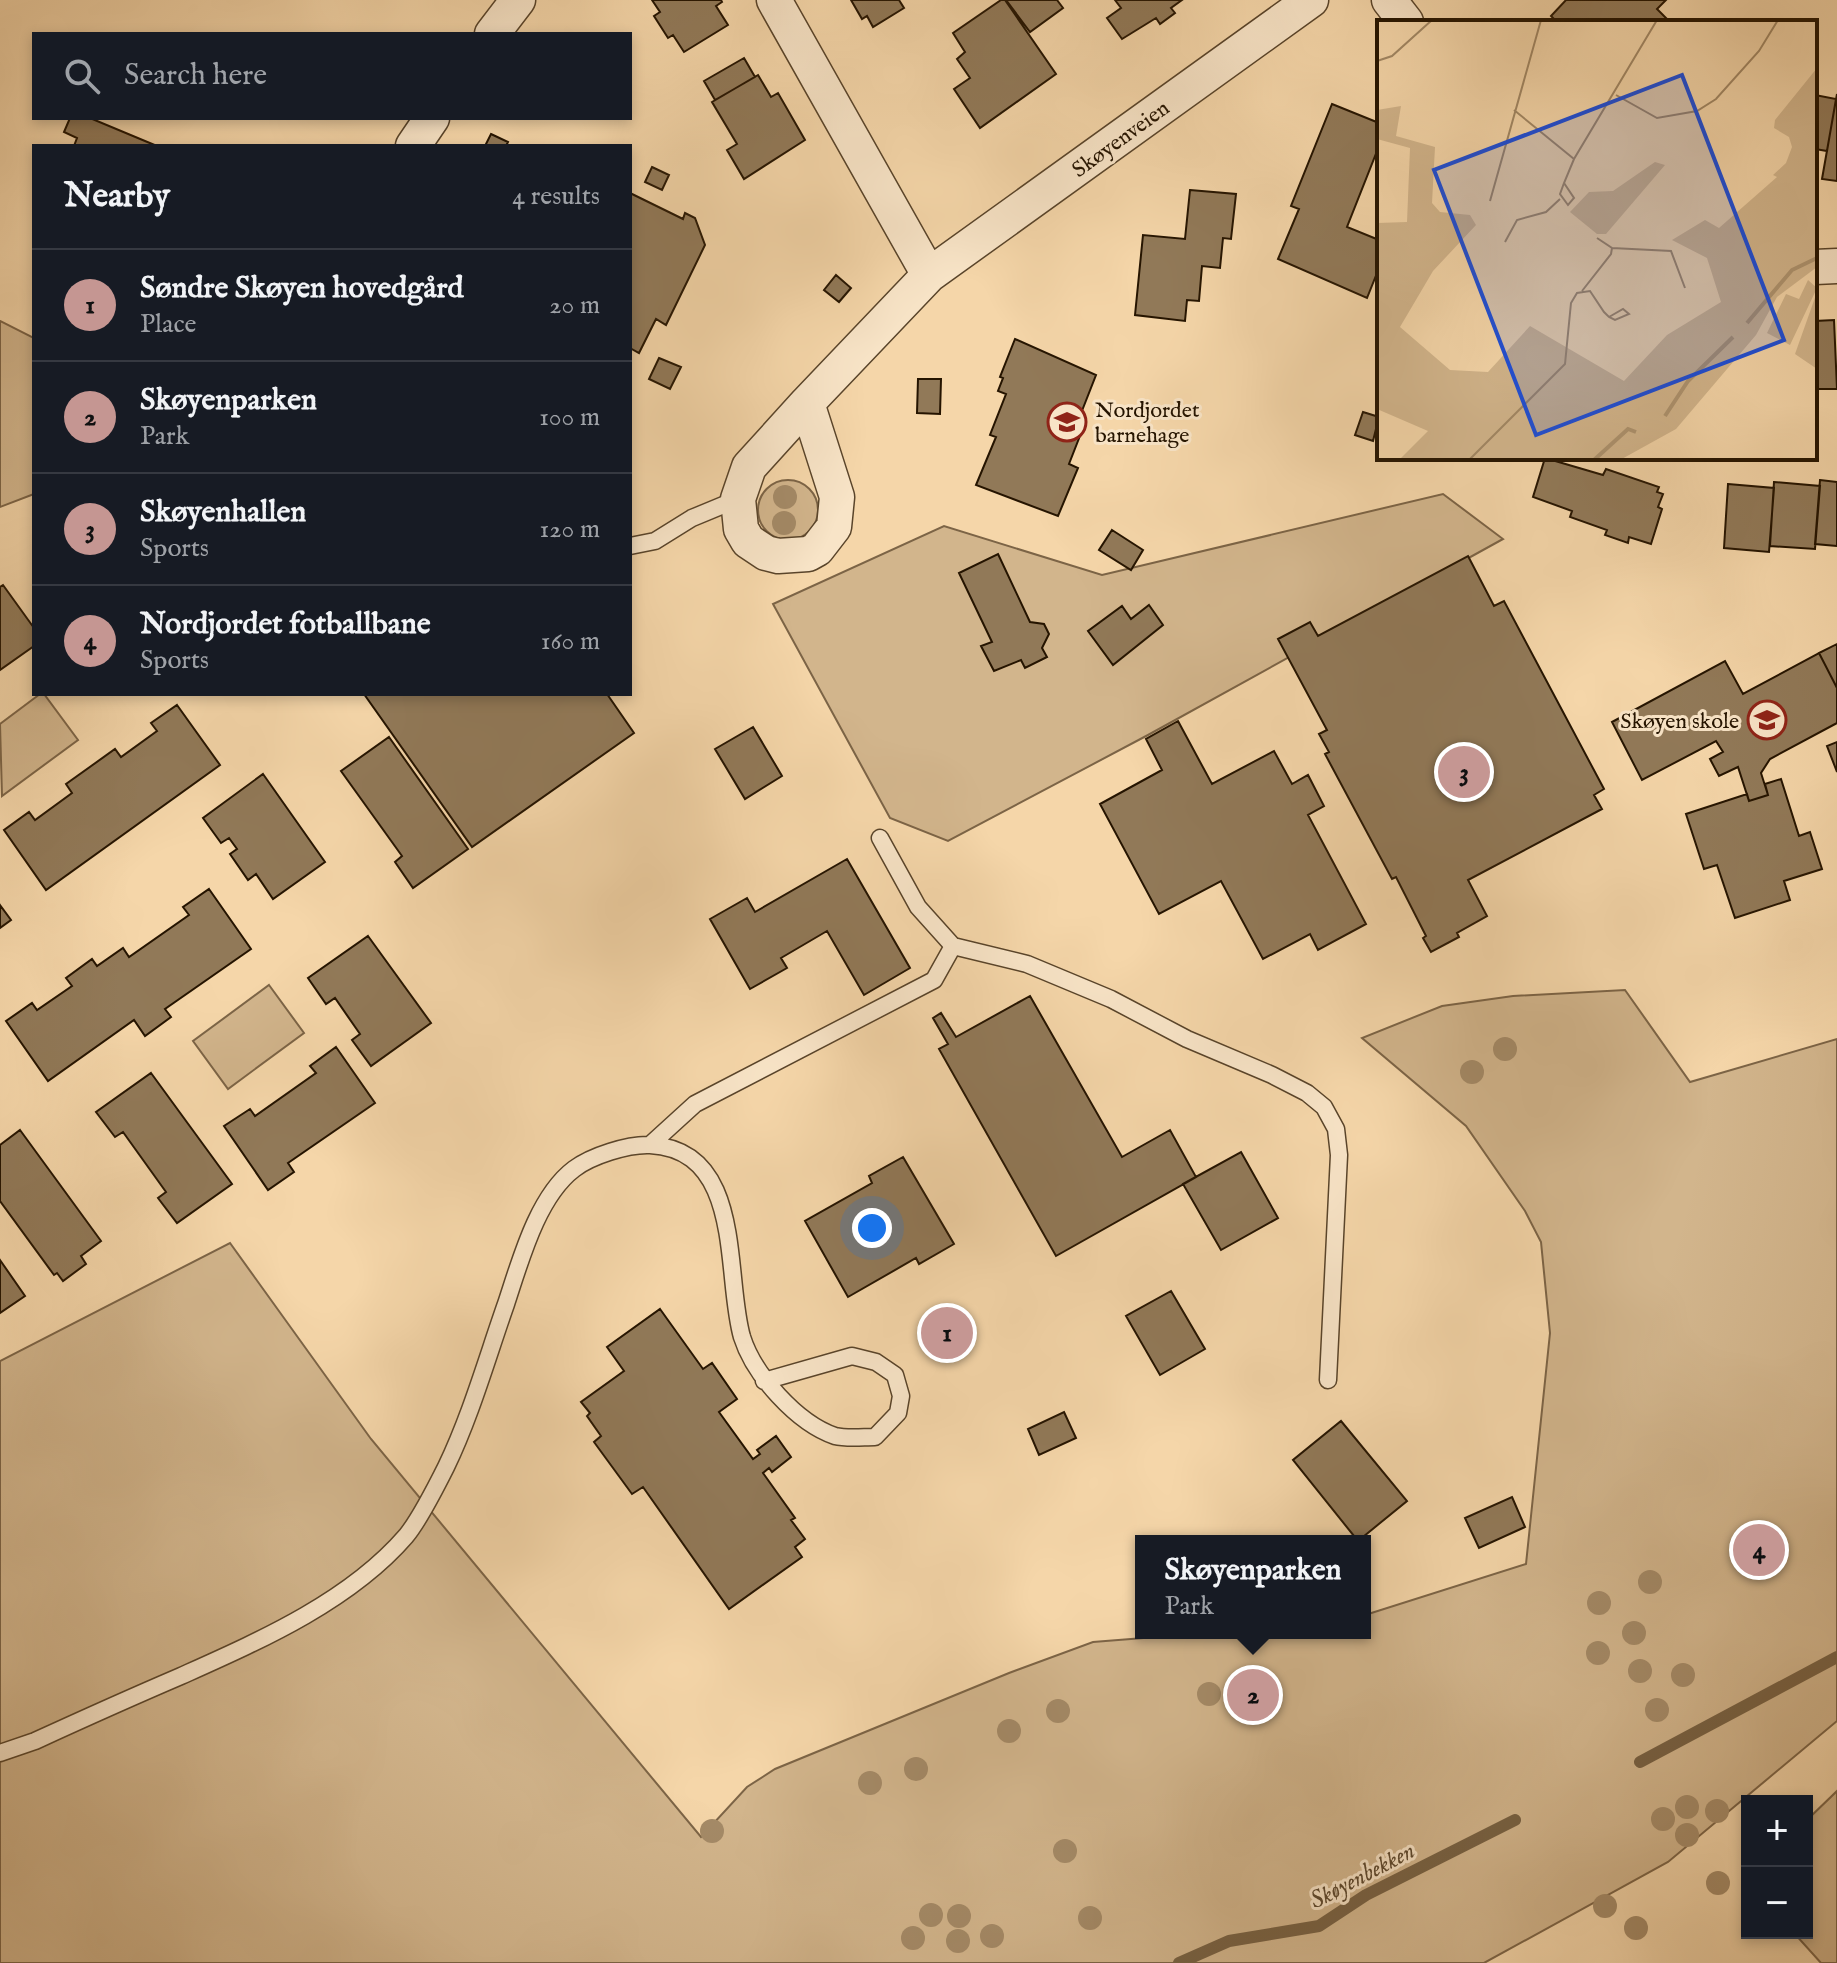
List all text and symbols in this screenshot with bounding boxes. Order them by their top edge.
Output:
inset map [1377,20,1817,460]
search box [32,32,632,120]
icon: search [60,54,104,98]
text: Search here [124,57,267,95]
street label: Skøyenveien [1067,95,1176,184]
text: Nearby [64,175,170,218]
text: 4 results [512,180,600,213]
text: Søndre Skøyen hovedgård [140,270,463,308]
text: 1 [85,289,95,322]
text: 20 m [549,289,600,322]
text: Place [140,308,196,341]
text: Skøyenparken [140,382,317,420]
place label: Nordjordet barnehage [1095,397,1200,450]
text: 2 [84,401,96,434]
text: 100 m [539,401,600,434]
school or university icon: Nordjordet barnehage [1046,401,1088,443]
text: Park [140,420,189,453]
text: Skøyenhallen [140,494,306,532]
text: 3 [85,513,95,546]
text: 120 m [540,513,600,546]
text: Sports [140,532,209,565]
text: Nordjordet fotballbane [140,606,430,644]
text: 4 [84,625,96,658]
text: 160 m [541,625,600,658]
text: Sports [140,644,209,677]
school or university icon: Skøyen skole [1746,699,1788,741]
place label: Skøyen skole [1620,708,1739,736]
pin: 3 [1438,742,1490,802]
your location [852,1208,892,1248]
pin: 1 [921,1303,973,1363]
pin: 4 [1733,1520,1785,1580]
popup [1135,1535,1371,1639]
text: Skøyenparken [1165,1552,1341,1590]
text: Park [1165,1590,1214,1623]
pin: 2 [1227,1665,1279,1725]
map controls [1741,1795,1813,1939]
button: + [1741,1795,1813,1867]
water label: Skøyenbekken [1305,1836,1421,1917]
button: − [1741,1867,1813,1939]

